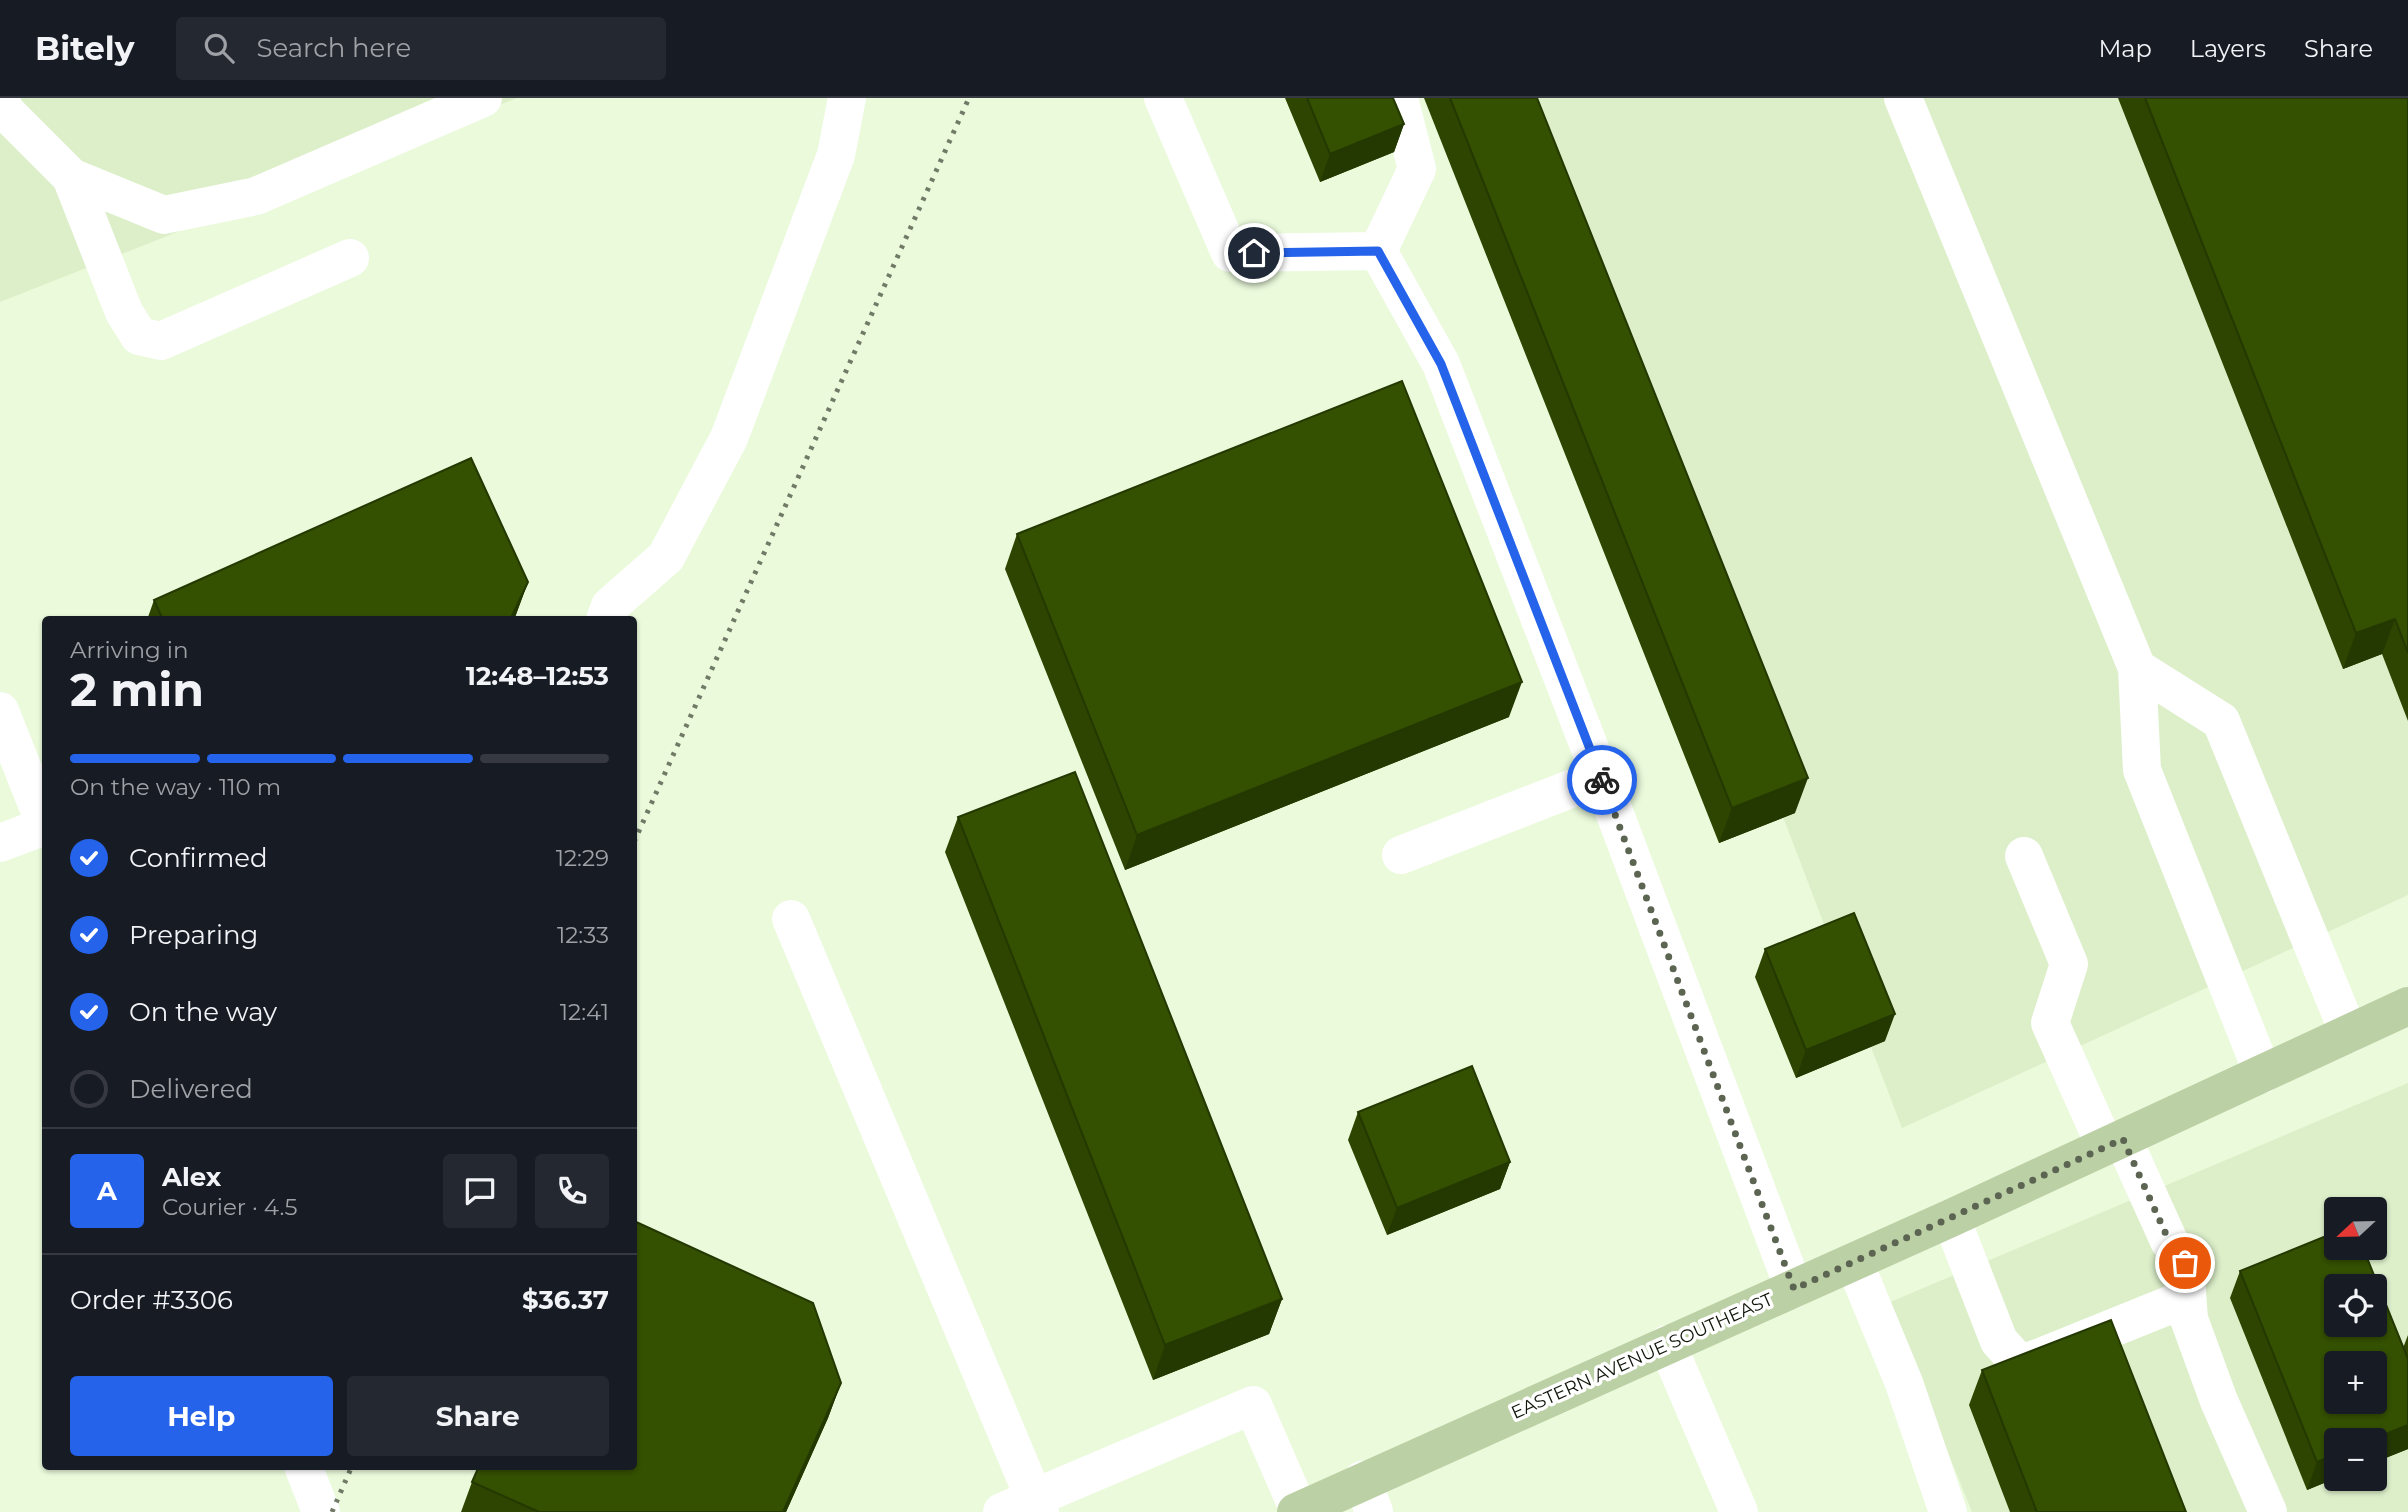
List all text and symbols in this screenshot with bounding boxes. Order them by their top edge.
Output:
search box [176,17,666,80]
text: Bitely [35,28,134,68]
icon: search [200,29,238,67]
text: Search here [256,32,411,64]
text: Map [2098,34,2152,63]
text: Layers [2190,34,2266,63]
text: Share [2304,34,2373,63]
pin [1224,223,1284,283]
icon: home [1235,234,1273,272]
text: Arriving in [70,636,189,664]
text: 12:48–12:53 [466,660,609,692]
text: 2 min [70,661,204,718]
courier [1567,745,1637,815]
icon: bike [1583,761,1621,799]
text: On the way · 110 m [70,773,281,801]
icon: check [70,839,108,877]
text: Confirmed [129,842,268,874]
text: 12:29 [556,844,609,872]
icon: check [70,916,108,954]
text: Preparing [129,919,258,951]
text: 12:33 [557,921,609,949]
icon: check [70,993,108,1031]
text: On the way [129,996,277,1028]
text: 12:41 [560,998,609,1026]
text: Delivered [129,1073,253,1105]
button: chat [443,1154,517,1228]
button: phone [535,1154,609,1228]
text: Alex [162,1161,221,1193]
text: A [97,1175,117,1207]
text: Courier · 4.5 [162,1193,297,1221]
north arrow [2324,1197,2387,1260]
map controls [2324,1197,2387,1491]
pin [2155,1233,2215,1293]
icon: bag [2166,1244,2204,1282]
button: locate [2324,1274,2387,1337]
text: Order #3306 [70,1284,233,1316]
text: $36.37 [522,1284,609,1316]
street label: EASTERN AVENUE SOUTHEAST [1508,1288,1777,1424]
button: + [2324,1351,2387,1414]
button: Help [70,1376,333,1456]
button: Share [347,1376,609,1456]
button: − [2324,1428,2387,1491]

